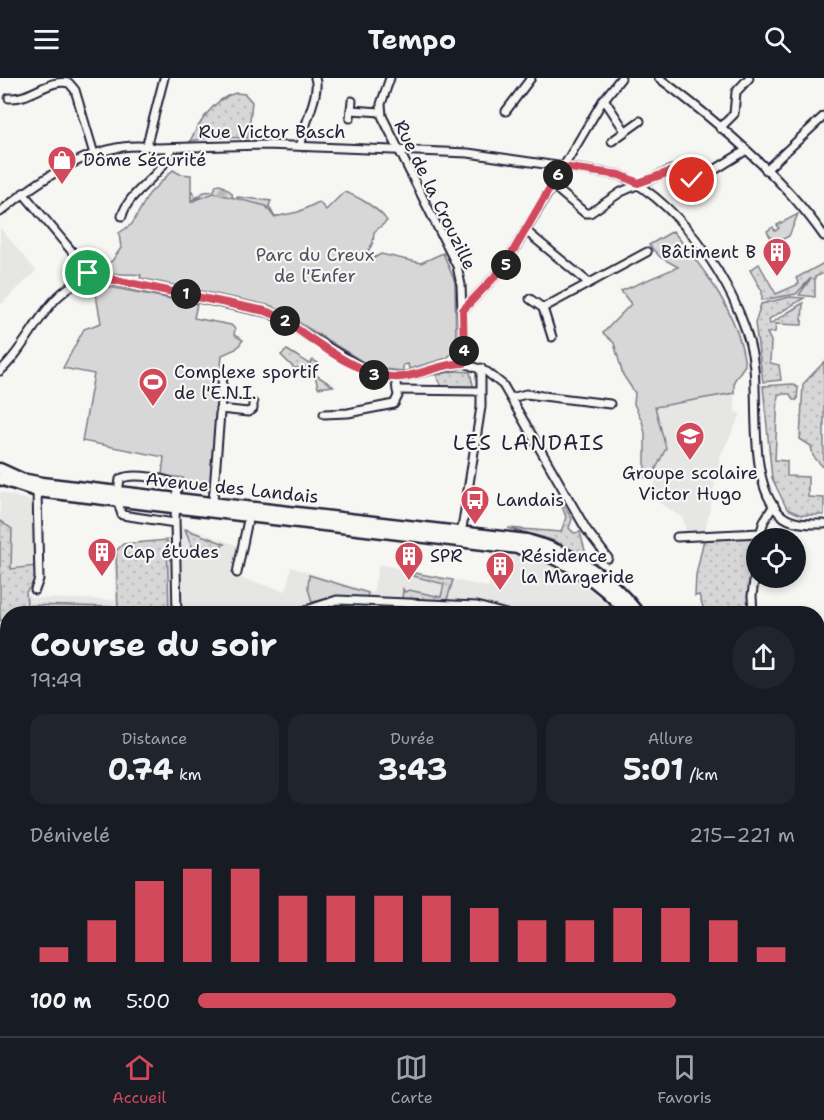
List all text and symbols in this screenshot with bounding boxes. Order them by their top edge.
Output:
text: Tempo [368,21,456,58]
icon: menu [30,23,63,56]
icon: search [761,23,794,56]
street label: Rue de la Crouzille [388,116,482,274]
street label: Rue Victor Basch [198,120,346,144]
shop icon: Dôme Sécurité [46,144,78,186]
place label: Dôme Sécurité [83,148,206,172]
pin [666,154,717,205]
pin: 6 [543,160,573,190]
icon: check [675,163,708,196]
text: 6 [552,164,564,185]
building icon: Bâtiment B [761,236,793,278]
place label: Bâtiment B [661,240,756,264]
park label: Parc du Creux de l'Enfer [256,243,374,288]
pin [62,247,113,298]
pin: 5 [491,250,521,280]
text: 5 [501,254,511,275]
icon: arrive [71,256,104,289]
pin: 1 [171,279,201,309]
text: 1 [182,283,190,304]
pin: 2 [270,306,300,336]
text: 2 [279,310,291,331]
pin: 4 [449,336,479,366]
text: 4 [458,340,470,361]
place label: Complexe sportif de l'E.N.I. [174,360,319,405]
pin: 3 [359,360,389,390]
text: 3 [368,364,380,385]
sports icon: Complexe sportif de l'E.N.I. [137,366,169,408]
school or university icon: Groupe scolaire Victor Hugo [674,420,706,462]
district label: LES LANDAIS [453,429,605,457]
place label: Groupe scolaire Victor Hugo [622,461,758,506]
street label: Avenue des Landais [144,467,320,509]
bus stop icon: Landais [459,484,491,526]
place label: Landais [496,488,564,512]
map controls [746,528,806,588]
button: locate [746,528,806,588]
building icon: Cap études [86,536,118,578]
place label: Cap études [123,540,219,564]
building icon: SPR [393,540,425,582]
place label: SPR [430,544,463,568]
place label: Résidence la Margeride [521,544,635,589]
building icon: Résidence la Margeride [484,550,516,592]
text: Course du soir [30,622,277,667]
button: share [732,626,795,689]
text: 19:49 [30,667,83,693]
text: Distance [122,728,187,749]
text: Durée [390,728,435,749]
text: Allure [648,728,693,749]
text: 0.74 [107,749,174,790]
text: 3:43 [378,749,447,790]
text: 5:01 [623,749,684,790]
text: km [174,764,202,785]
text: /km [684,764,718,785]
text: Dénivelé [30,822,110,848]
text: 215–221 m [689,822,795,848]
text: 100 m [30,988,92,1014]
text: 5:00 [126,988,170,1014]
tab: Accueil [112,1051,166,1108]
tab: Carte [391,1051,433,1108]
tab: Favoris [657,1051,712,1108]

